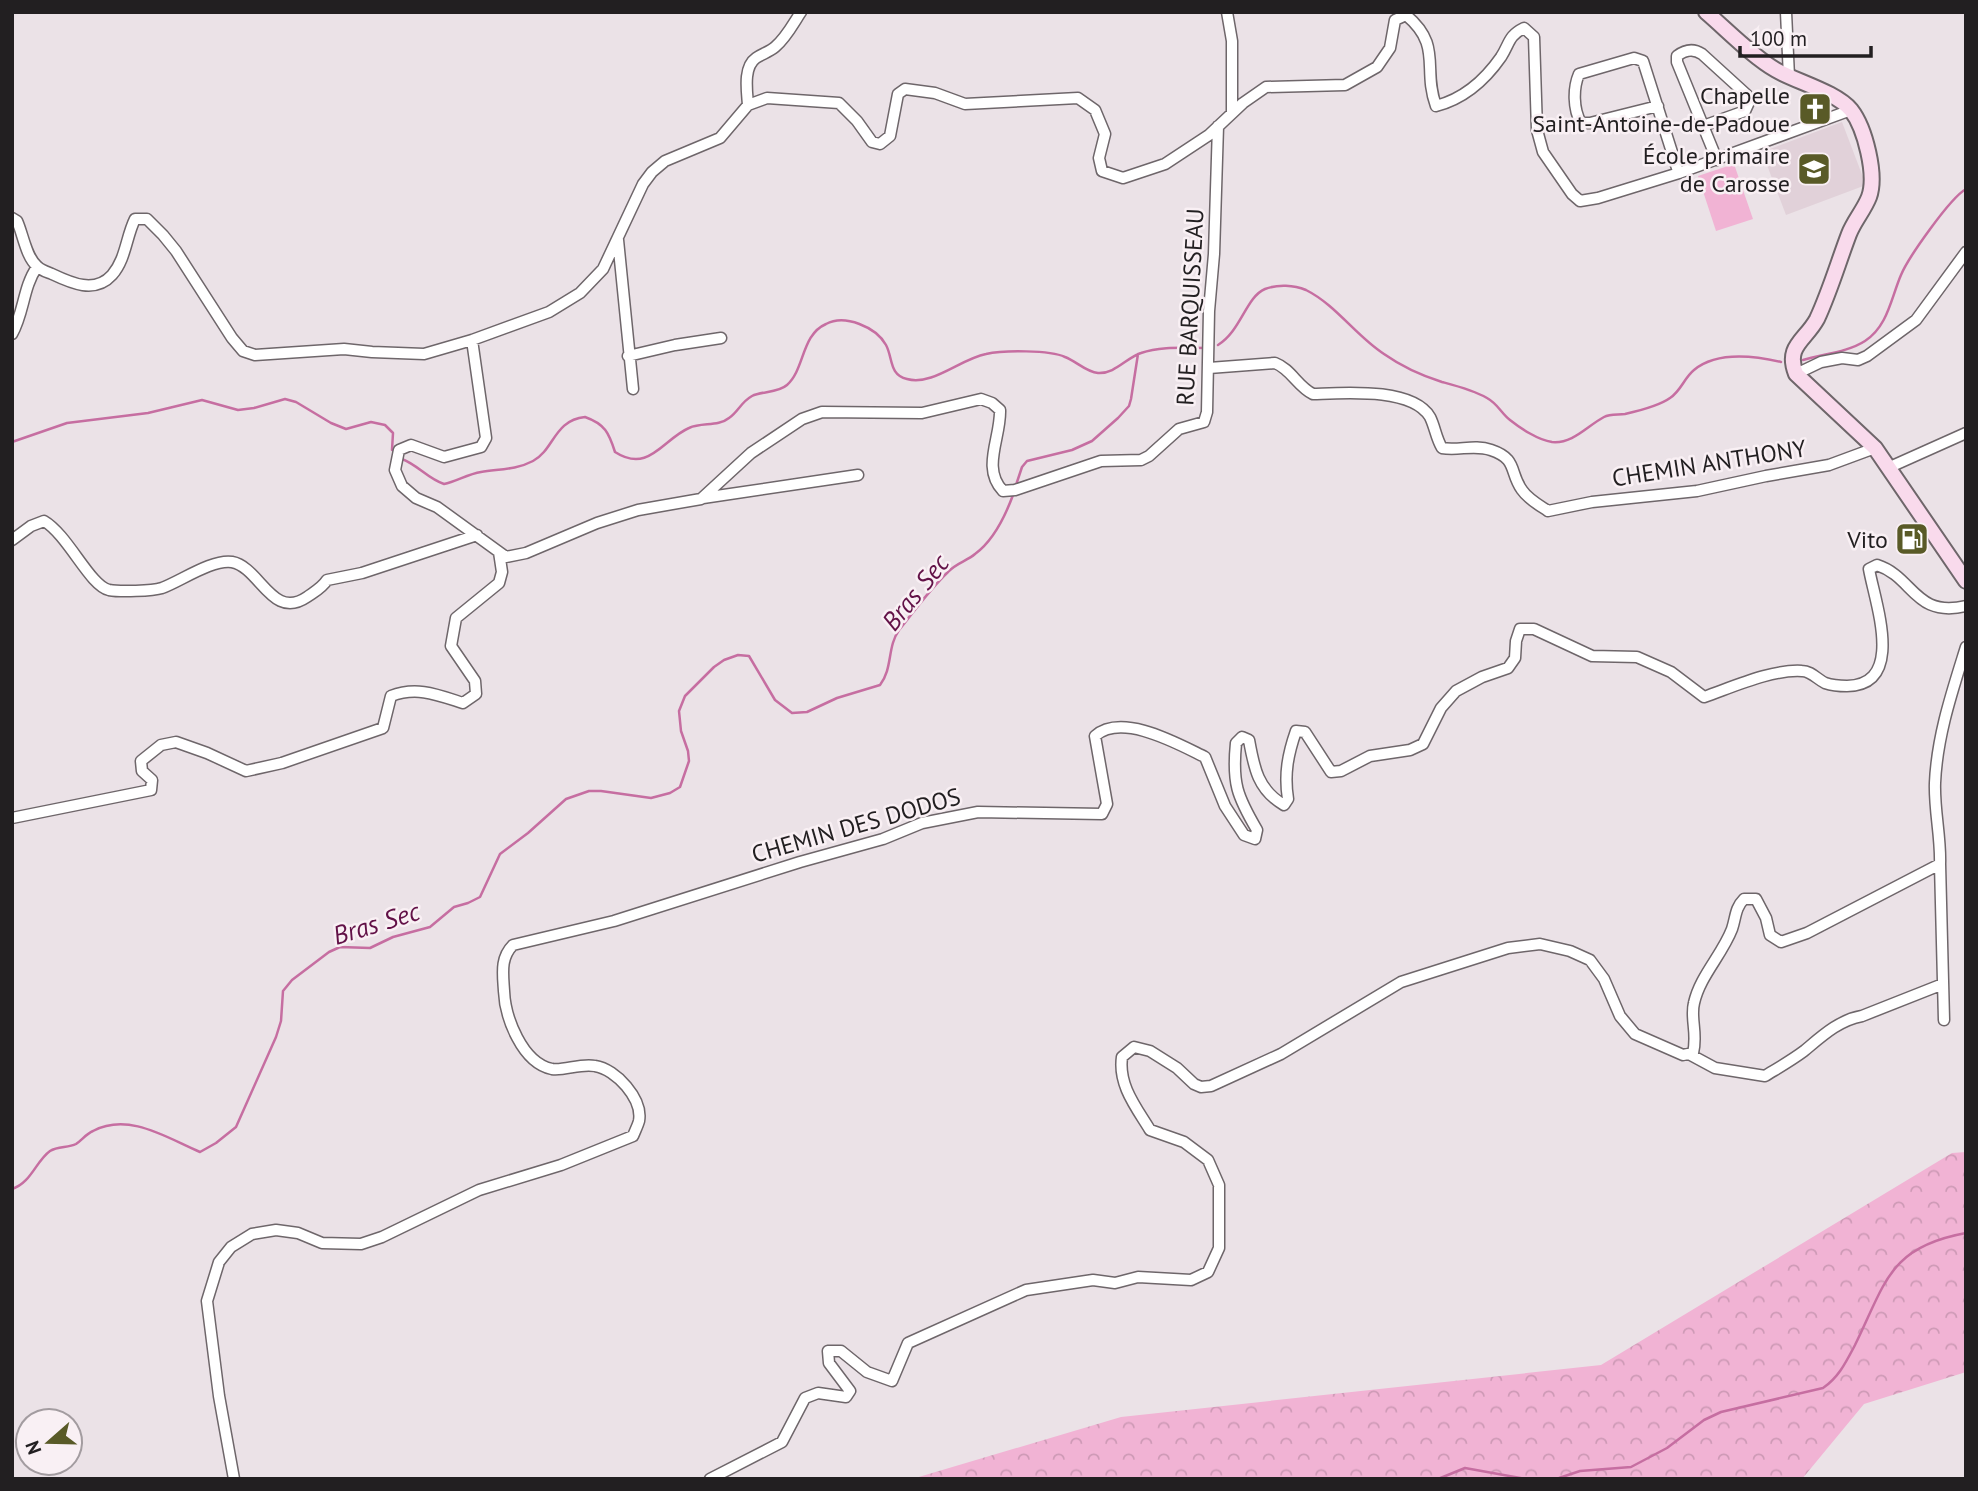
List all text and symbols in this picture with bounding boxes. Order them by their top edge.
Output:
scale bar [1740,14,1871,58]
text: 100 m [1750,25,1807,52]
place label: Chapelle Saint-Antoine-de-Padoue [1532,80,1790,139]
church icon: Chapelle Saint-Antoine-de-Padoue [1796,90,1834,128]
place label: École primaire de Carosse [1643,140,1790,199]
school or university icon: École primaire de Carosse [1795,150,1833,188]
street label: RUE BARQUISSEAU [1169,208,1211,406]
street label: CHEMIN ANTHONY [1610,432,1809,494]
fuel station icon: Vito [1893,520,1931,558]
place label: Vito [1846,524,1888,555]
water label: Bras Sec [874,546,957,637]
street label: CHEMIN DES DODOS [748,780,964,870]
water label: Bras Sec [329,894,424,952]
north arrow [14,1407,84,1477]
text: N [20,1438,46,1458]

